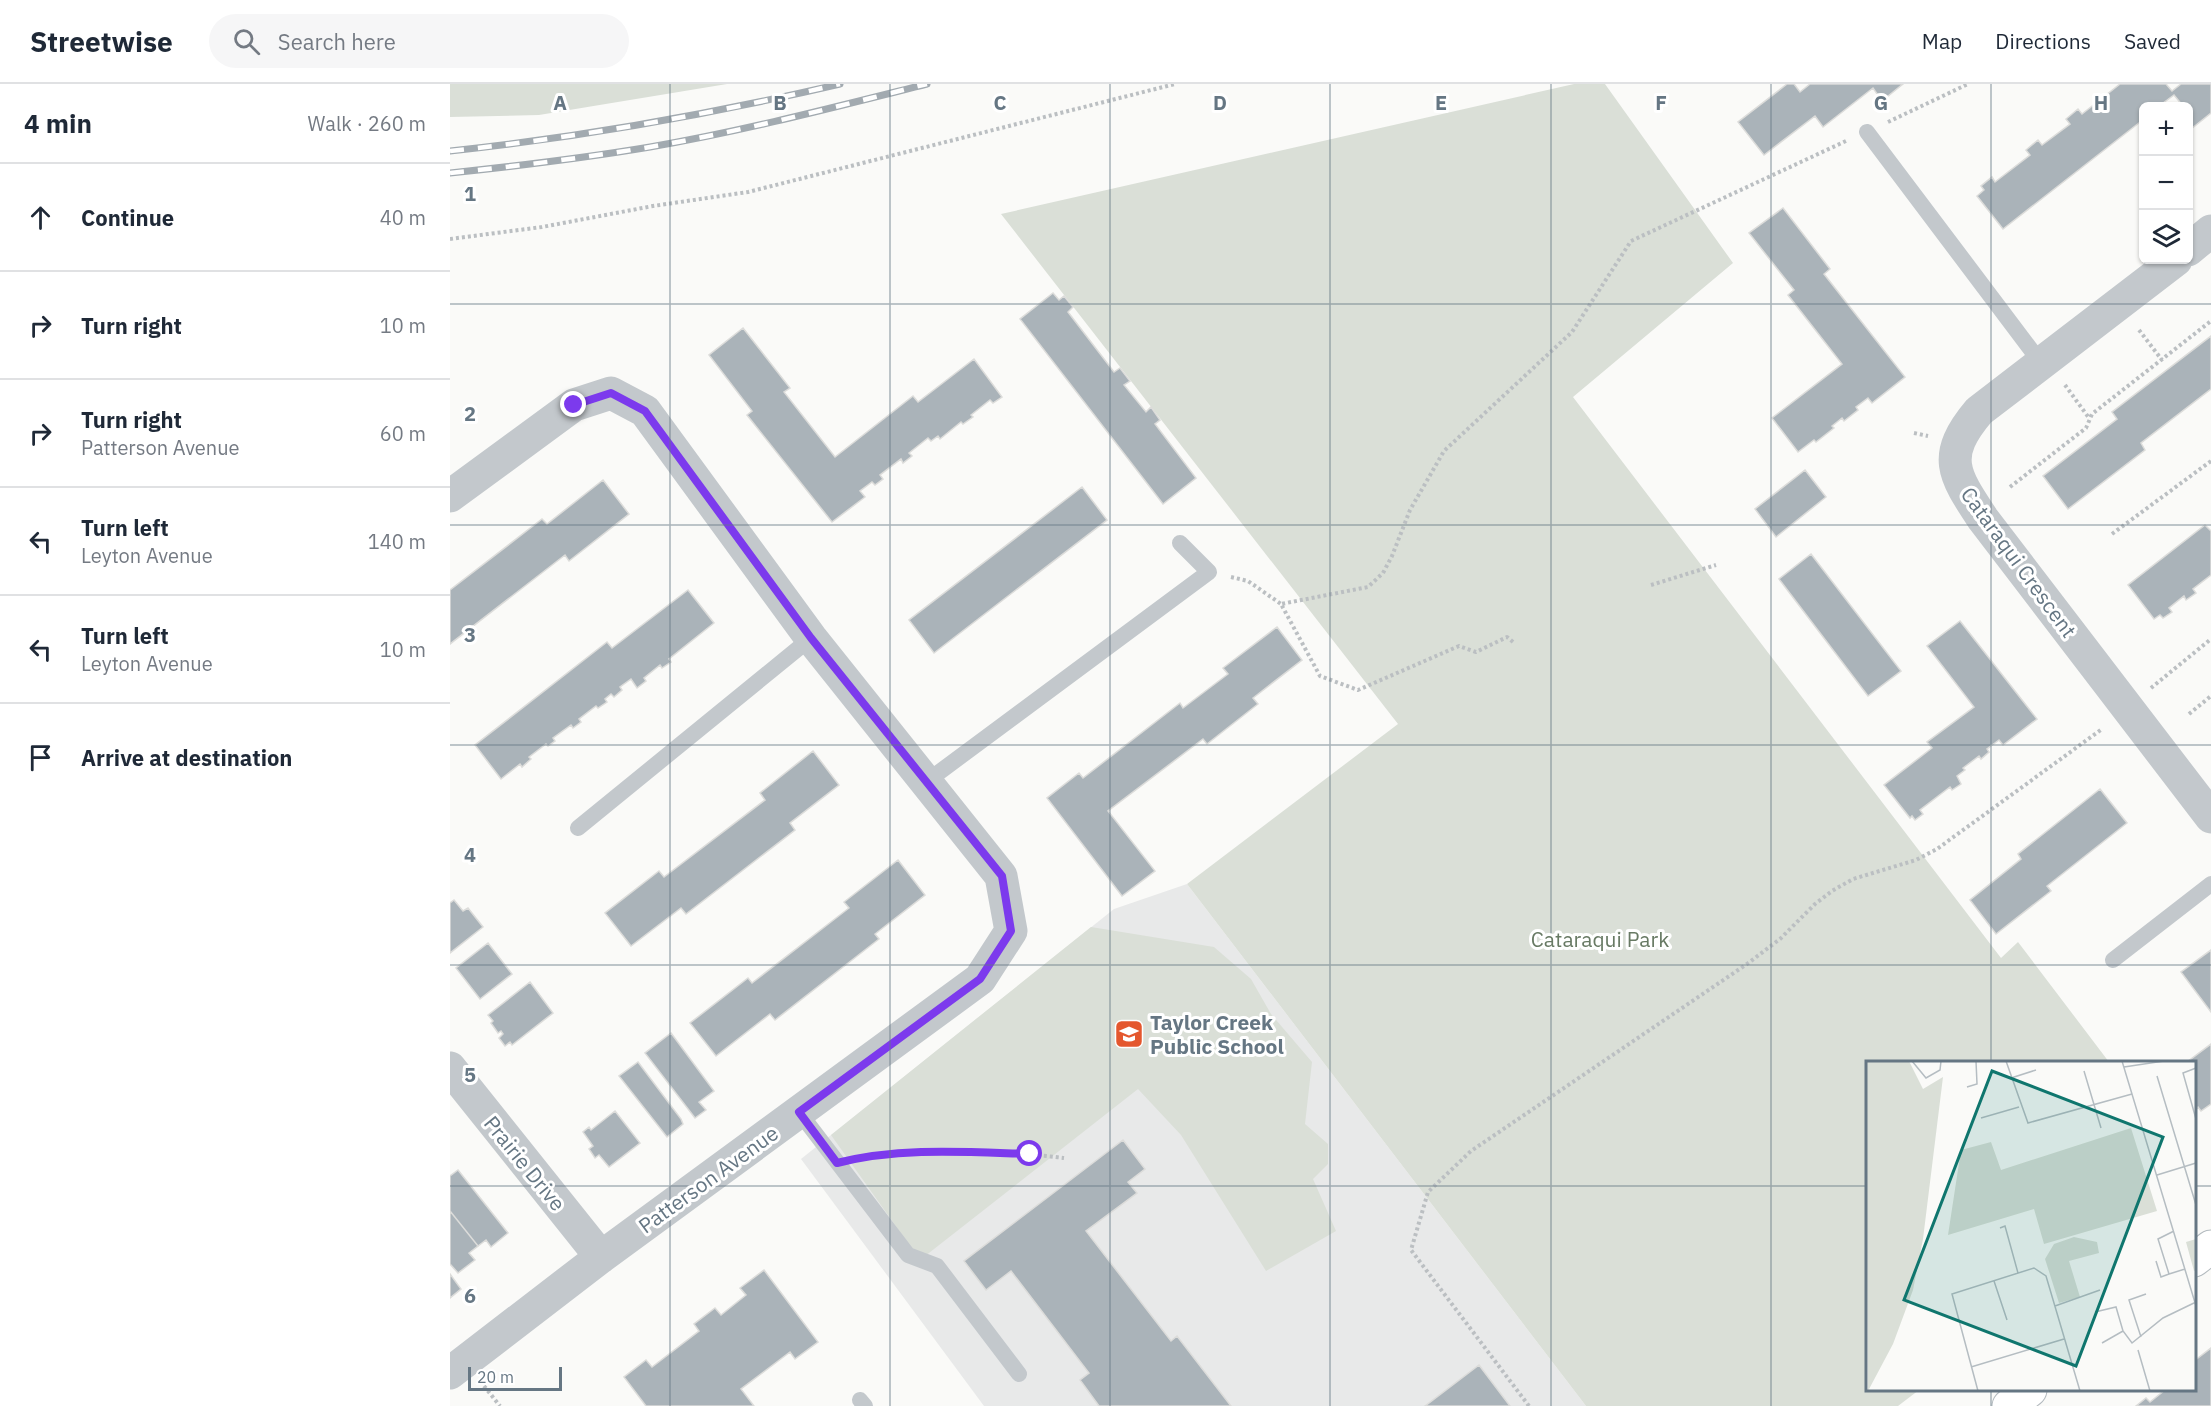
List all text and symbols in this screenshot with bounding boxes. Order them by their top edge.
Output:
search box [209,14,629,68]
text: Streetwise [30,23,173,60]
icon: search [230,25,263,58]
text: Search here [278,27,396,56]
text: Map [1922,27,1962,55]
text: Directions [1995,27,2091,55]
text: Saved [2124,27,2181,55]
text: A [553,89,567,116]
text: B [773,89,787,116]
text: C [993,89,1007,116]
text: D [1213,89,1227,116]
text: E [1435,89,1447,116]
text: F [1655,89,1667,116]
text: G [1874,89,1888,116]
text: H [2094,89,2108,116]
map controls [2139,102,2193,264]
button: + [2139,102,2193,156]
text: 4 min [24,106,92,140]
text: Walk · 260 m [308,110,426,137]
button: − [2139,156,2193,210]
text: 1 [464,180,476,207]
icon: ahead [24,201,57,234]
text: Continue [81,203,174,232]
text: 40 m [380,204,426,231]
button: layers [2139,210,2193,264]
icon: right [24,309,57,342]
text: Turn right [81,311,182,340]
text: 10 m [380,312,426,339]
route end [560,391,586,417]
text: 2 [464,400,476,427]
text: Turn right [81,405,182,434]
icon: right [24,417,57,450]
text: 60 m [380,420,426,447]
text: Patterson Avenue [81,434,240,461]
street label: Cataraqui Crescent [1955,481,2083,643]
text: Turn left [81,513,169,542]
icon: left [24,525,57,558]
text: 140 m [368,528,426,555]
text: Leyton Avenue [81,542,213,569]
text: Turn left [81,621,169,650]
text: 3 [464,621,476,648]
icon: left [24,633,57,666]
text: 10 m [380,636,426,663]
text: Leyton Avenue [81,650,213,677]
icon: arrive [24,741,57,774]
text: Arrive at destination [81,743,292,772]
text: 4 [464,841,476,868]
park label: Cataraqui Park [1531,925,1669,953]
place label: Taylor Creek Public School [1150,1008,1284,1060]
school or university icon: Taylor Creek Public School [1113,1018,1145,1050]
text: 5 [464,1061,476,1088]
inset map [1866,1061,2196,1391]
street label: Prairie Drive [478,1110,572,1216]
street label: Patterson Avenue [632,1119,784,1239]
route start [1016,1140,1042,1166]
text: 6 [464,1282,476,1309]
scale bar [468,1364,562,1392]
text: 20 m [477,1367,514,1387]

